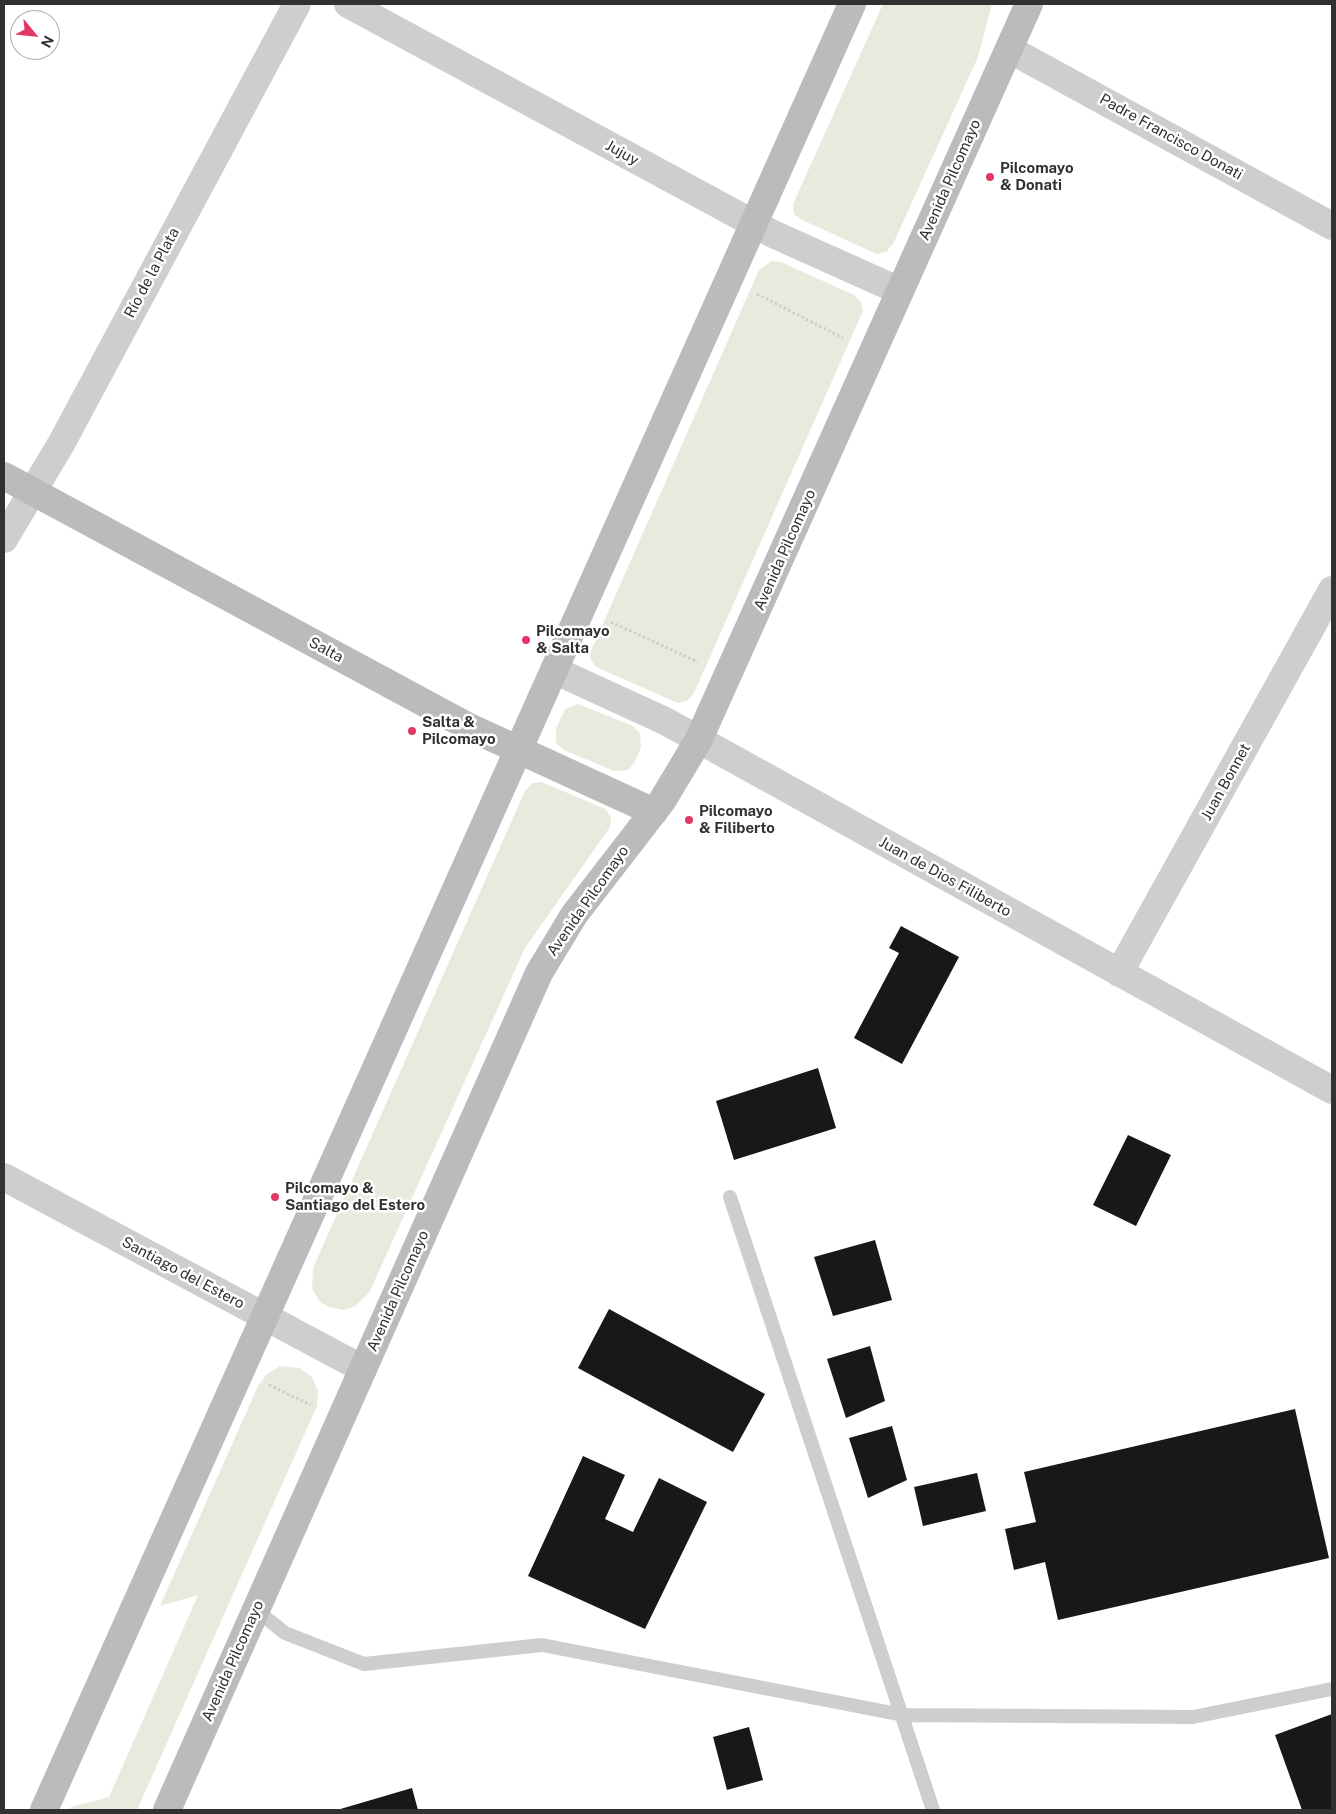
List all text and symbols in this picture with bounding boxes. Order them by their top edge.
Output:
north arrow [10,10,60,60]
text: N [38,33,57,50]
street label: Padre Francisco Donati [1096,90,1246,184]
street label: Avenida Pilcomayo [915,117,985,243]
street label: Jujuy [602,137,642,169]
place label: Pilcomayo & Donati [1000,159,1074,194]
marker: Pilcomayo & Donati [984,171,996,183]
street label: Río de la Plata [121,225,183,321]
street label: Avenida Pilcomayo [750,487,820,613]
place label: Pilcomayo & Salta [536,622,610,657]
street label: Salta [306,634,346,666]
marker: Pilcomayo & Salta [520,634,532,646]
place label: Salta & Pilcomayo [422,713,496,748]
marker: Salta & Pilcomayo [406,725,418,737]
street label: Juan Bonnet [1198,740,1254,824]
place label: Pilcomayo & Filiberto [699,802,775,837]
marker: Pilcomayo & Filiberto [683,814,695,826]
street label: Juan de Dios Filiberto [876,833,1014,921]
street label: Avenida Pilcomayo [543,842,633,960]
place label: Pilcomayo & Santiago del Estero [285,1179,425,1214]
marker: Pilcomayo & Santiago del Estero [269,1191,281,1203]
street label: Avenida Pilcomayo [363,1228,433,1354]
street label: Santiago del Estero [119,1233,247,1313]
street label: Avenida Pilcomayo [198,1598,268,1724]

